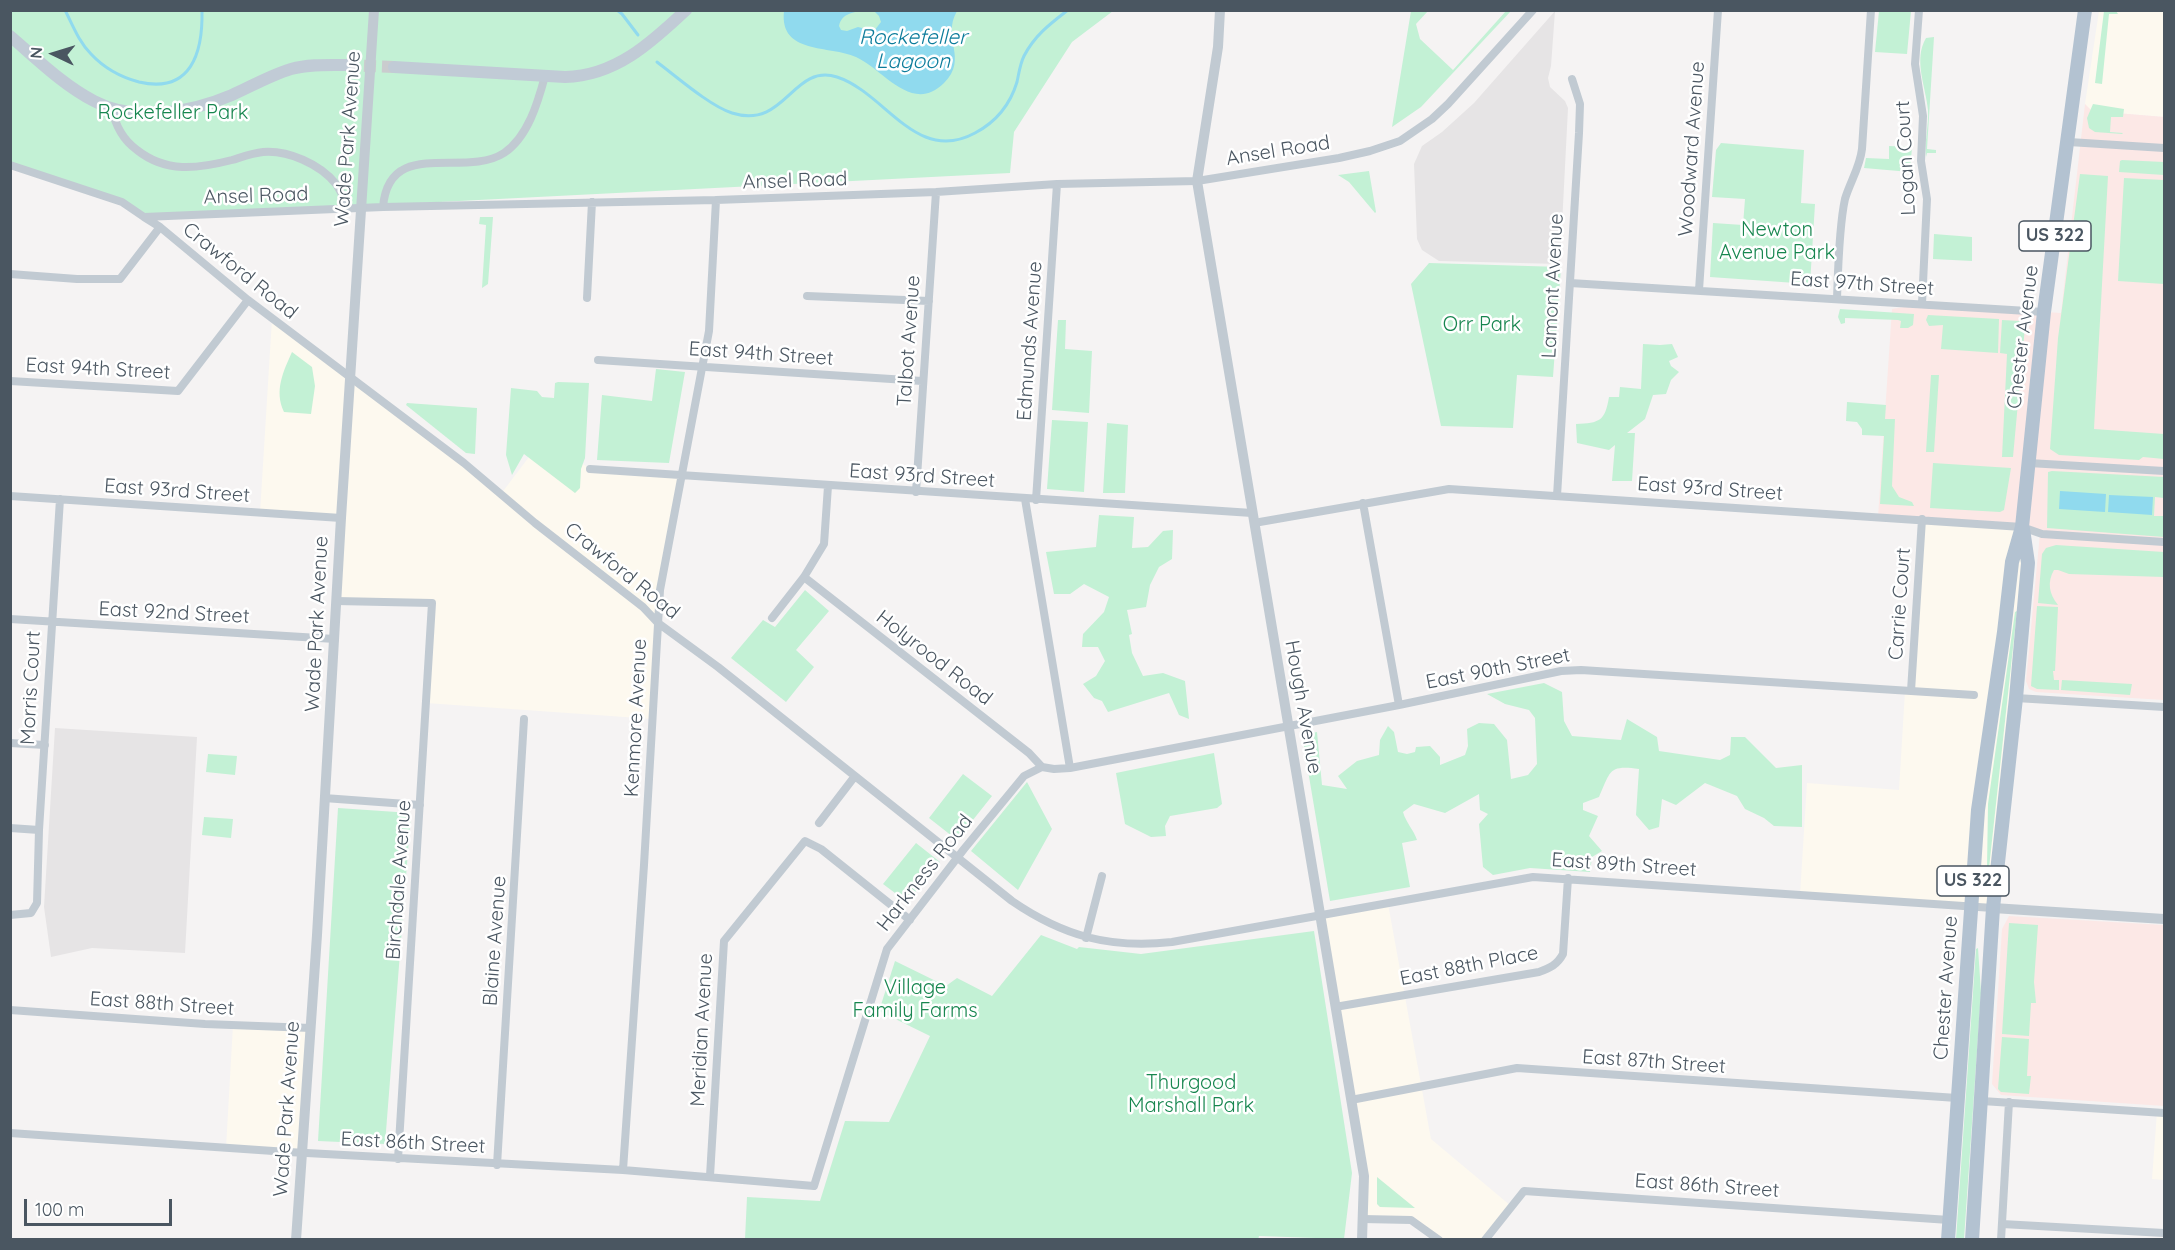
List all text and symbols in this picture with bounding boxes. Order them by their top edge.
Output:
north arrow [24,24,84,84]
water label: Rockefeller Lagoon [859,25,967,75]
text: N [26,46,46,59]
street label: Wade Park Avenue [330,50,366,228]
street label: Woodward Avenue [1674,60,1710,238]
street label: Logan Court [1891,100,1921,216]
park label: Rockefeller Park [98,101,248,125]
street label: Ansel Road [1224,131,1332,171]
street label: Ansel Road [742,167,848,195]
street label: Ansel Road [203,182,309,210]
street label: Lamont Avenue [1537,213,1569,359]
street label: Crawford Road [178,217,302,325]
park label: Newton Avenue Park [1719,218,1835,265]
road number: US 322 [2019,221,2091,251]
street label: Edmunds Avenue [1012,260,1048,422]
street label: Chester Avenue [2002,264,2044,410]
street label: East 97th Street [1789,267,1935,301]
street label: Talbot Avenue [892,275,926,407]
park label: Orr Park [1443,313,1521,337]
street label: East 94th Street [688,337,834,371]
street label: East 94th Street [25,353,171,385]
street label: East 93rd Street [848,459,996,493]
street label: East 93rd Street [1636,472,1784,506]
street label: East 93rd Street [103,474,251,508]
street label: Crawford Road [560,517,684,625]
street label: Wade Park Avenue [300,535,334,713]
street label: Carrie Court [1884,547,1916,661]
street label: East 92nd Street [98,597,250,629]
street label: Holyrood Road [871,605,997,711]
street label: Morris Court [16,630,46,746]
street label: Kenmore Avenue [620,638,652,798]
street label: Hough Avenue [1279,638,1327,776]
street label: East 90th Street [1424,643,1572,695]
street label: Birchdale Avenue [381,799,417,961]
street label: Harkness Road [872,810,978,936]
street label: East 89th Street [1551,848,1697,882]
road number: US 322 [1937,866,2009,896]
street label: Blaine Avenue [478,875,512,1007]
street label: Chester Avenue [1929,915,1963,1061]
street label: East 88th Place [1398,941,1540,991]
street label: Meridian Avenue [686,953,718,1107]
park label: Village Family Farms [852,976,978,1023]
street label: East 88th Street [89,987,235,1021]
street label: Wade Park Avenue [269,1020,305,1198]
street label: East 87th Street [1581,1045,1727,1079]
park label: Thurgood Marshall Park [1128,1071,1254,1118]
street label: East 86th Street [340,1127,486,1159]
street label: East 86th Street [1634,1169,1780,1203]
scale bar [27,1187,176,1225]
text: 100 m [35,1198,84,1221]

